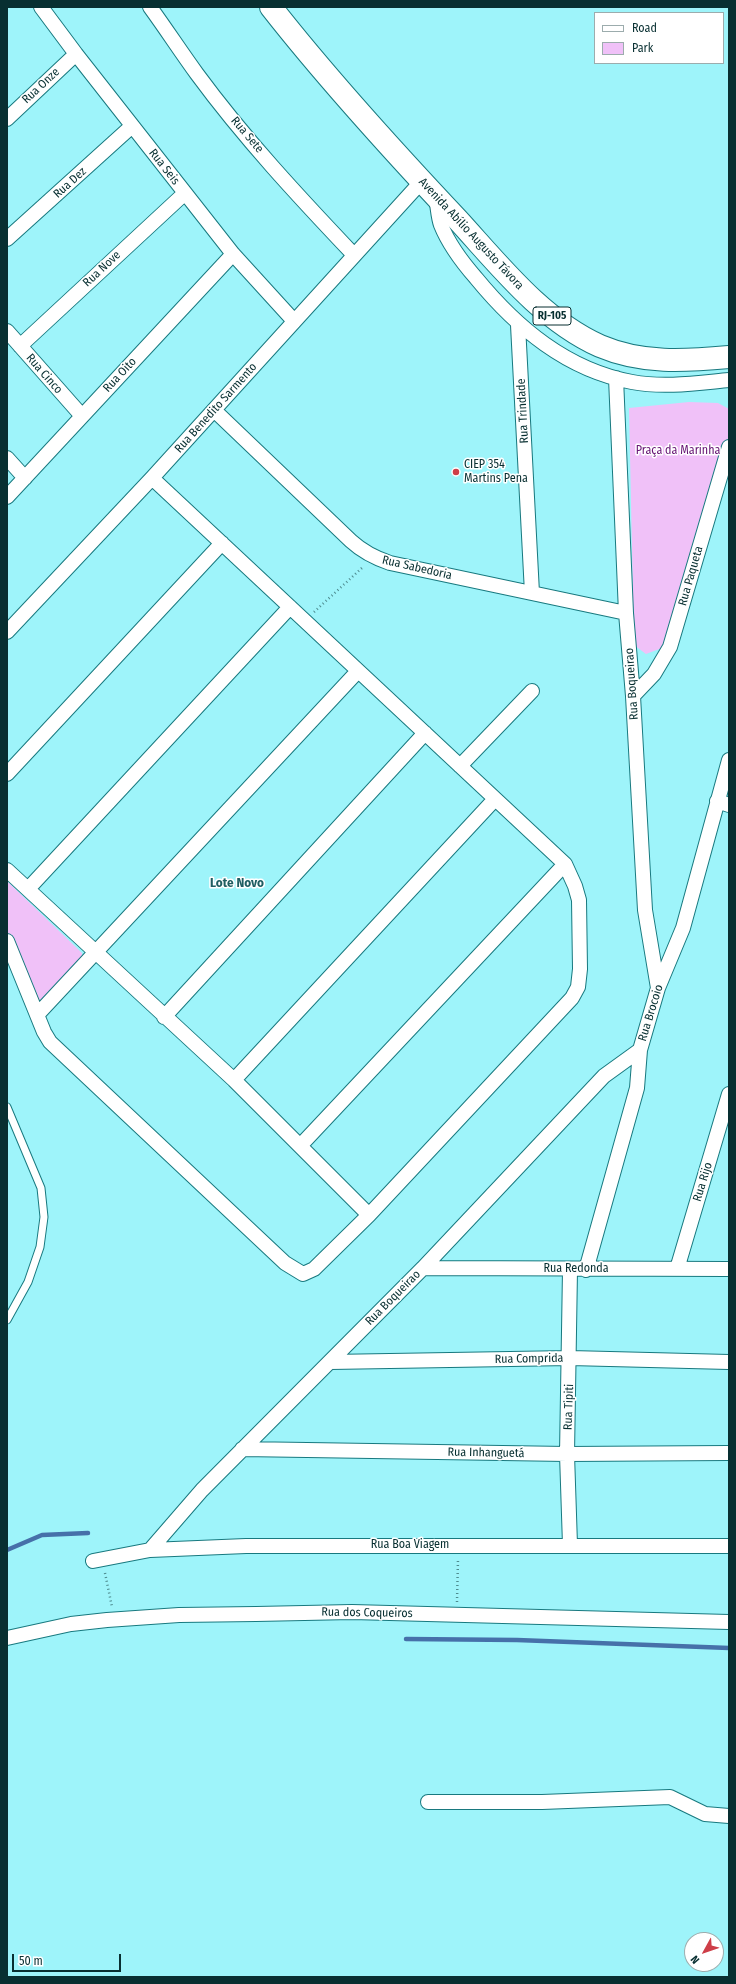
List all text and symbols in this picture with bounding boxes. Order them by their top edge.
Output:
legend [594,12,724,64]
text: Road [632,21,657,35]
text: Park [632,41,653,55]
street label: Rua Onze [19,65,63,107]
street label: Rua Sete [228,114,266,156]
street label: Rua Seis [146,146,182,188]
street label: Rua Dez [51,165,89,201]
street label: Avenida Abílio Augusto Távora [415,175,527,293]
street label: Rua Nove [80,248,124,290]
road number: RJ-105 [533,307,571,325]
street label: Rua Cinco [23,351,65,397]
street label: Rua Oito [100,355,140,395]
street label: Rua Benedito Sarmento [172,360,260,456]
street label: Rua Trindade [514,378,532,444]
park label: Praça da Marinha [636,444,720,458]
place label: CIEP 354 Martins Pena [464,458,528,486]
marker: CIEP 354 Martins Pena [451,467,461,477]
street label: Rua Paqueta [676,545,706,607]
street label: Rua Sabedoria [381,553,453,583]
street label: Rua Boqueirao [622,648,642,720]
district label: Lote Novo [210,875,264,891]
street label: Rua Brocoio [636,983,666,1043]
street label: Rua Rijo [690,1161,716,1203]
street label: Rua Redonda [543,1262,609,1276]
street label: Rua Boqueirao [362,1267,424,1329]
street label: Rua Comprida [494,1351,564,1367]
street label: Rua Tipiti [561,1384,577,1430]
street label: Rua Inhanguetá [447,1445,525,1461]
street label: Rua Boa Viagem [371,1538,449,1552]
street label: Rua dos Coqueiros [321,1605,413,1621]
north arrow [684,1932,724,1972]
scale bar [14,1946,123,1972]
text: N [688,1953,702,1966]
text: 50 m [19,1954,43,1968]

